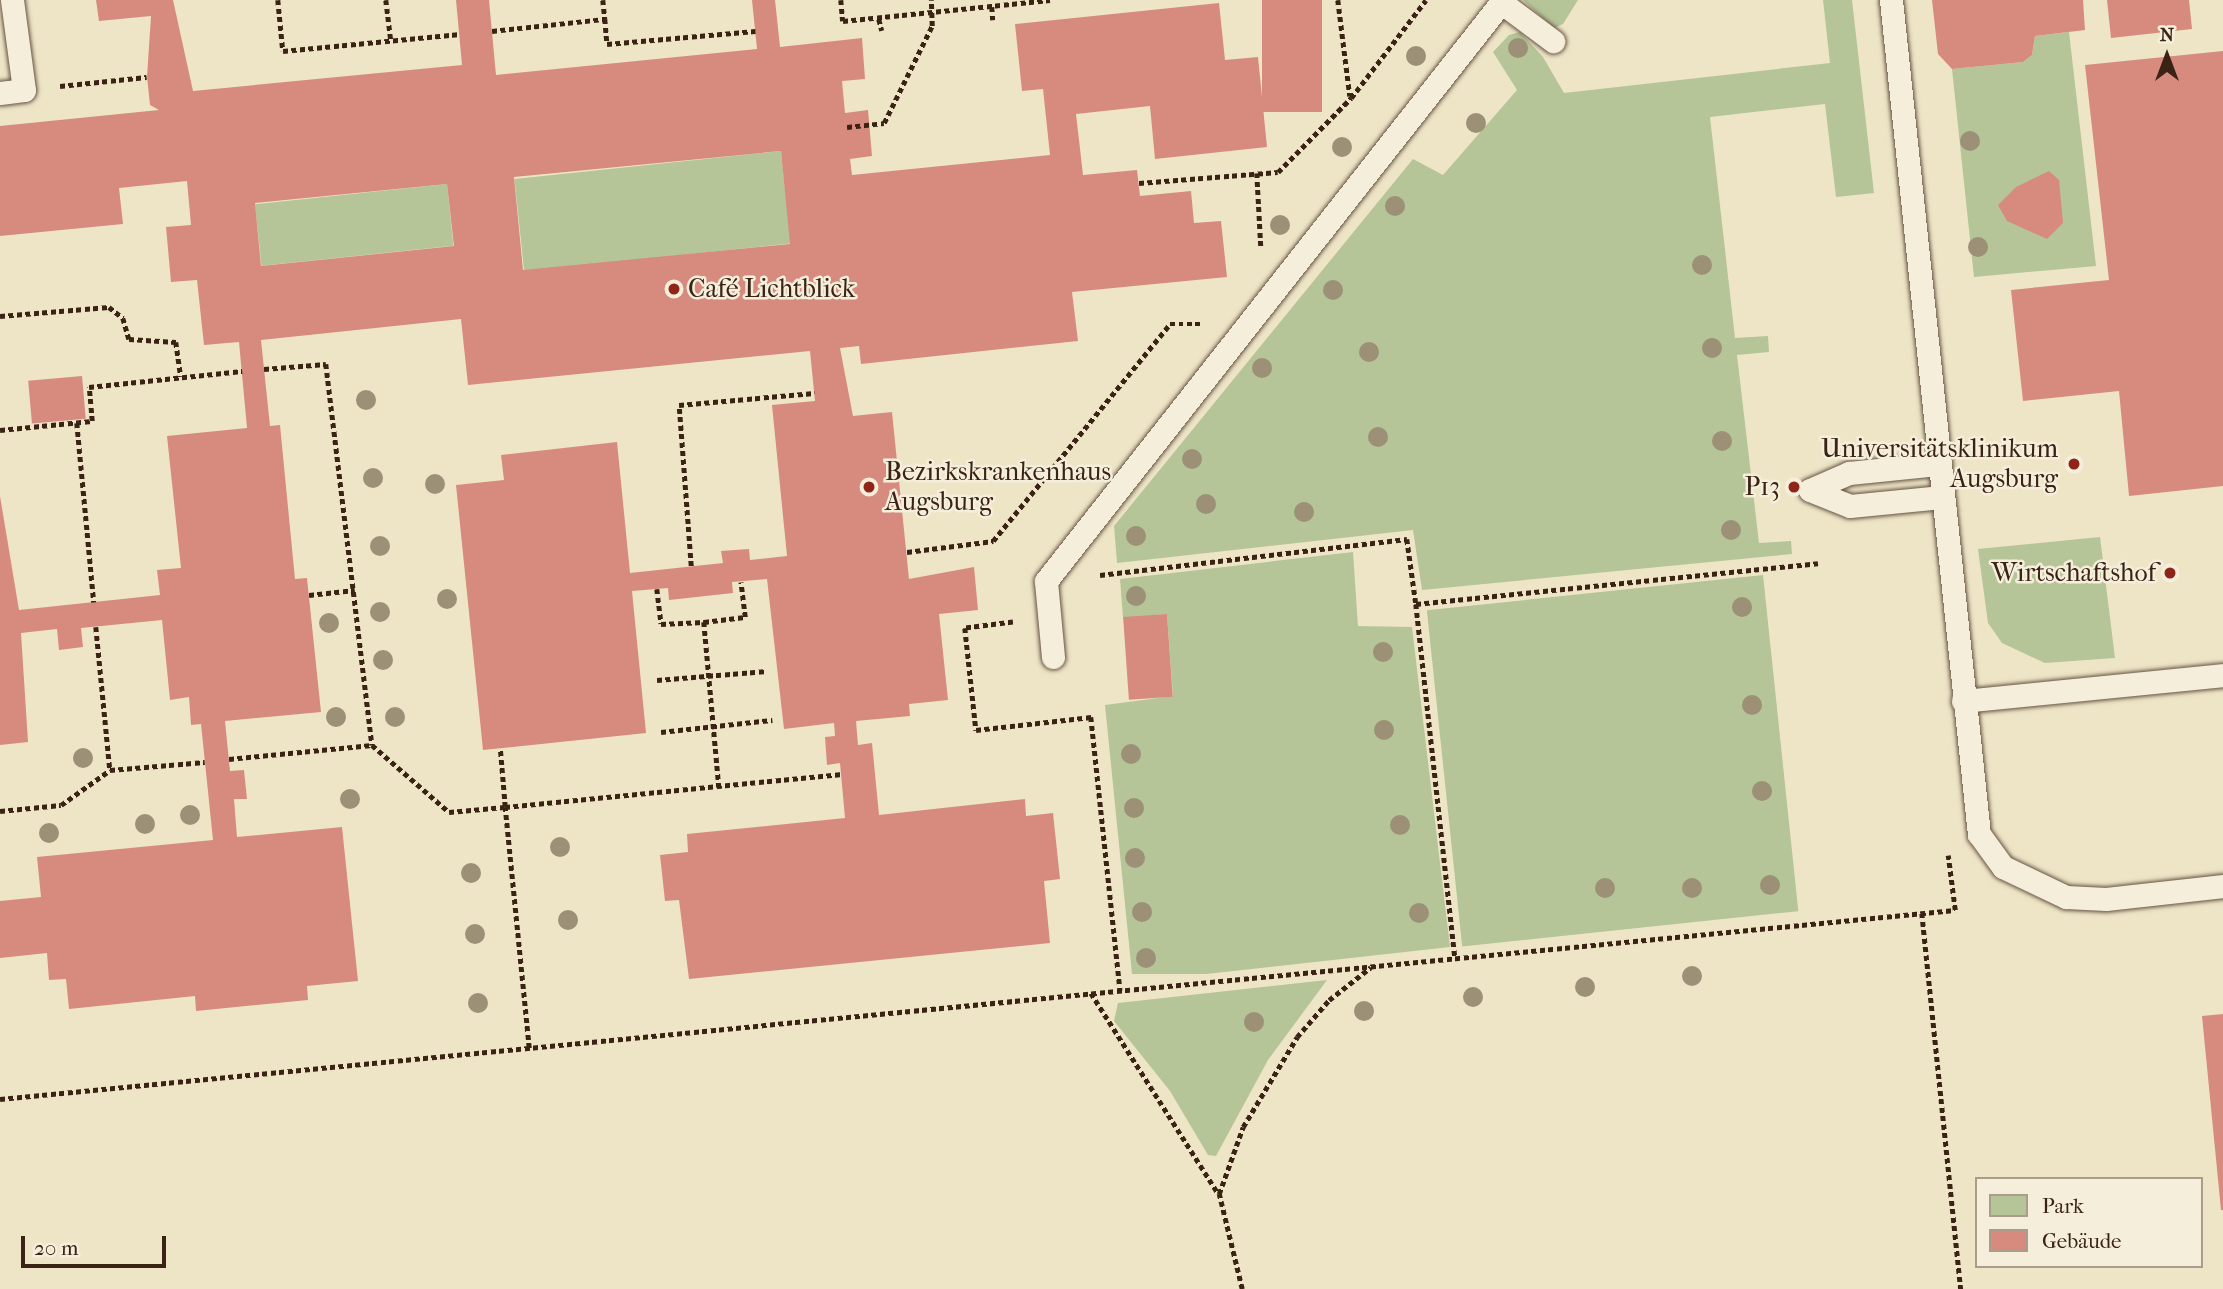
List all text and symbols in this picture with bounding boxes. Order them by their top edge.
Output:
north arrow [2132,21,2202,91]
text: N [2160,24,2174,46]
place label: Café Lichtblick [688,273,855,305]
marker: Café Lichtblick [666,281,682,297]
place label: Universitätsklinikum Augsburg [1821,433,2058,494]
marker: Universitätsklinikum Augsburg [2064,454,2084,474]
place label: Bezirkskrankenhaus Augsburg [885,456,1111,518]
place label: P13 [1744,471,1780,503]
marker: Bezirkskrankenhaus Augsburg [859,477,879,497]
marker: P13 [1786,479,1802,495]
place label: Wirtschaftshof [1991,557,2156,589]
marker: Wirtschaftshof [2162,565,2178,581]
legend [1974,1177,2202,1268]
text: Park [2042,1194,2084,1218]
scale bar [24,1222,170,1266]
text: Gebäude [2042,1229,2122,1253]
text: 20 m [34,1236,78,1260]

